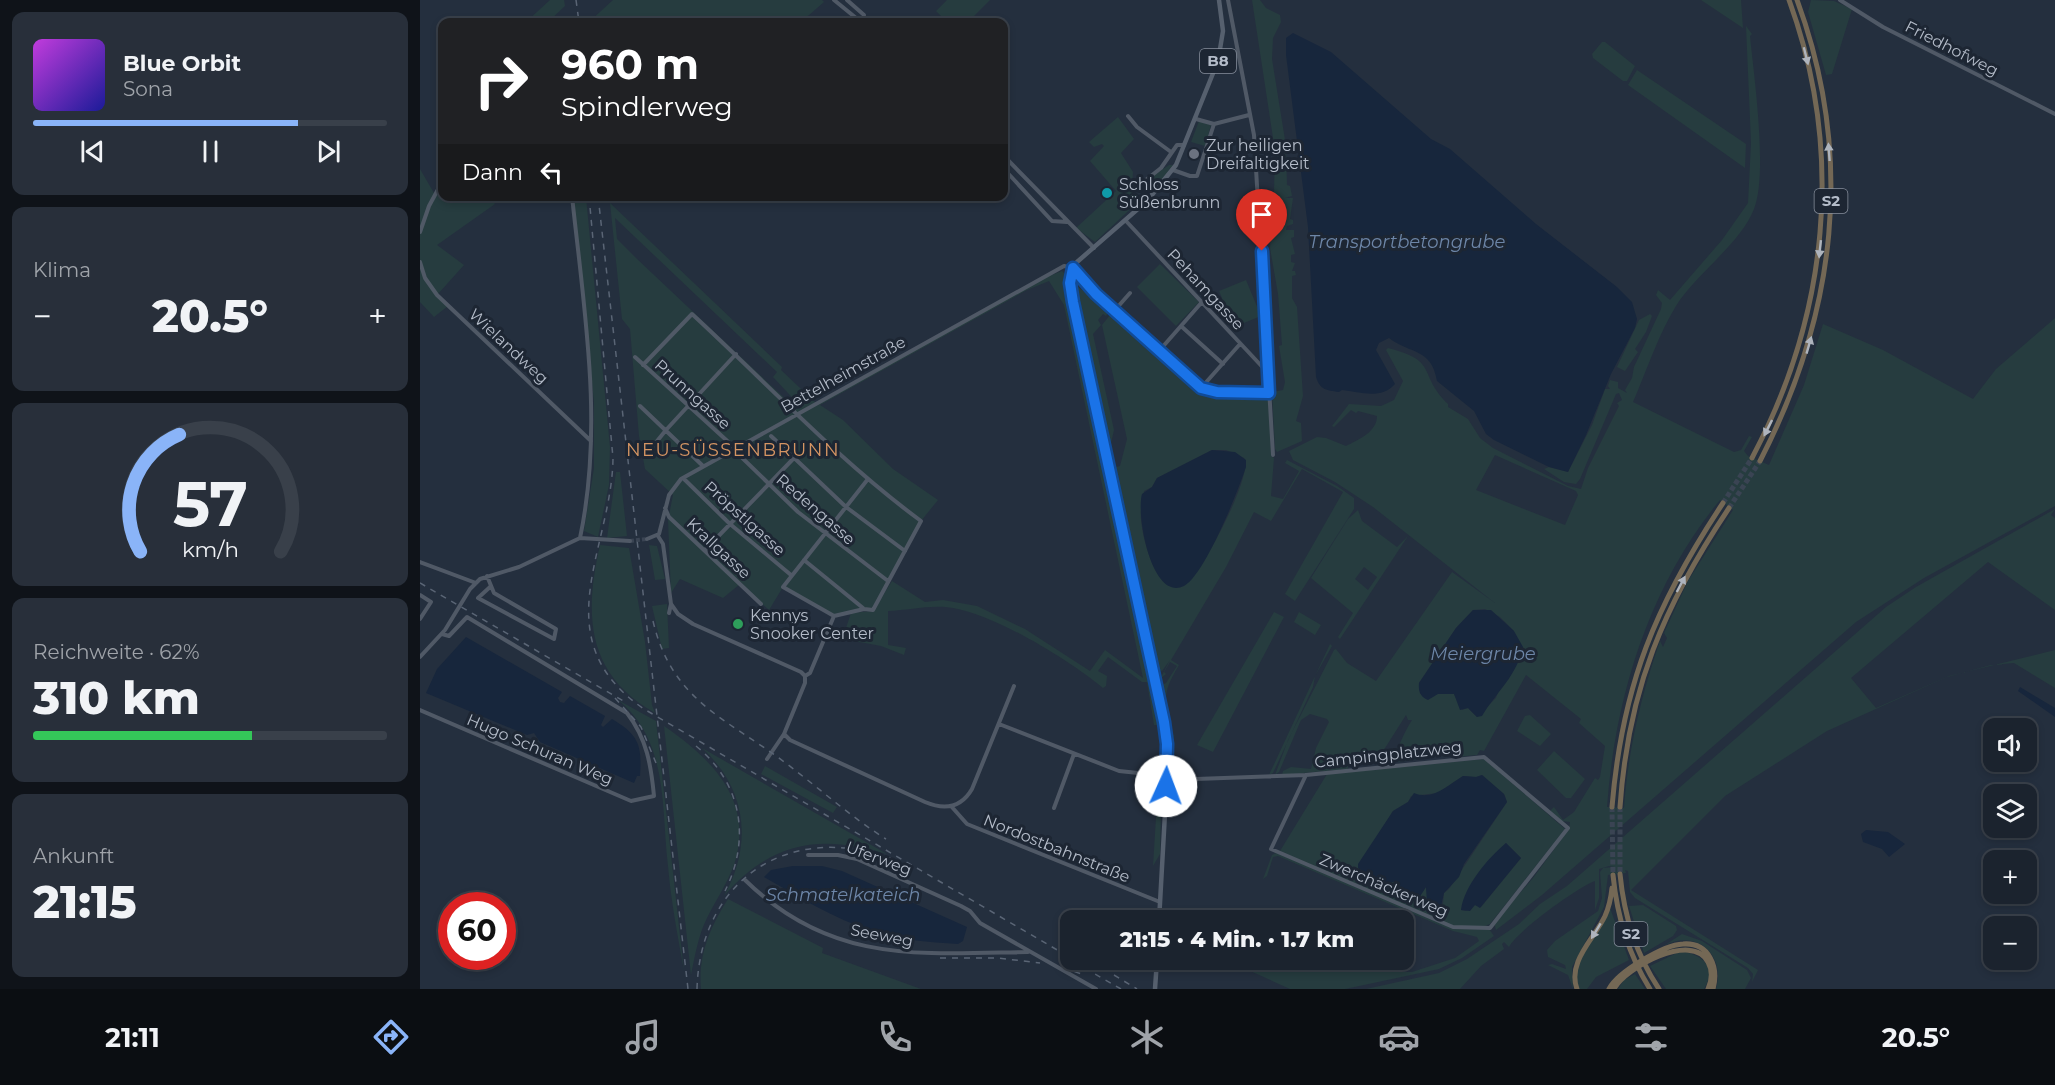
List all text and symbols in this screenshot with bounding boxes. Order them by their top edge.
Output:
street label: Friedhofweg [1902,17,2002,80]
text: 960 m [561,38,699,90]
icon: right [462,42,540,120]
one-way arrow [1802,47,1811,65]
road number: B8 [1200,49,1236,73]
text: Blue Orbit [123,50,241,77]
text: Sona [123,77,173,101]
text: Spindlerweg [561,90,733,123]
icon: previous [76,135,109,168]
icon: pause [194,135,227,168]
icon: next [312,135,345,168]
place label: Zur heiligen Dreifaltigkeit [1206,136,1310,173]
one-way arrow [1825,143,1834,162]
marker: Zur heiligen Dreifaltigkeit [1187,147,1201,161]
icon: left [535,156,568,189]
text: Dann [462,159,523,186]
place label: Schloss Süßenbrunn [1119,175,1220,212]
marker: Schloss Süßenbrunn [1100,186,1114,200]
pin [1236,189,1287,251]
road number: S2 [1814,189,1848,213]
icon: arrive [1245,198,1278,231]
water label: Transportbetongrube [1309,231,1506,253]
one-way arrow [1815,240,1824,259]
street label: Pehamgasse [1163,245,1248,334]
text: Klima [33,258,91,282]
text: 20.5° [152,288,268,343]
text: − [33,296,52,336]
text: + [368,296,387,336]
street label: Wielandweg [465,305,552,388]
street label: Bettelheimstraße [778,332,909,417]
one-way arrow [1804,336,1814,354]
street label: Prunngasse [651,355,735,433]
one-way arrow [1763,419,1773,436]
district label: NEU-SÜSSENBRUNN [626,439,840,461]
text: 57 [172,466,248,542]
street label: Redengasse [772,470,859,549]
street label: Pröpstlgasse [700,477,789,560]
street label: Krallgasse [683,514,755,583]
text: km/h [181,536,239,562]
one-way arrow [1676,575,1686,592]
place label: Kennys Snooker Center [750,606,874,643]
marker: Kennys Snooker Center [731,617,745,631]
text: Reichweite · 62% [33,640,200,664]
water label: Meiergrube [1430,643,1536,665]
text: 310 km [33,670,200,725]
street label: Hugo Schuran Weg [464,710,616,789]
map controls [1983,718,2037,970]
button: sound [1983,718,2037,772]
street label: Campingplatzweg [1313,737,1463,772]
position arrow [1134,754,1198,818]
button: layers [1983,784,2037,838]
street label: Nordostbahnstraße [981,810,1133,887]
street label: Uferweg [843,837,914,880]
text: Ankunft [33,844,114,868]
street label: Zwerchäckerweg [1317,850,1451,921]
button: + [1983,850,2037,904]
text: 21:15 [33,874,136,929]
water label: Schmatelkateich [766,884,920,906]
speed limit sign: 60 [438,892,516,970]
button: − [1983,916,2037,970]
street label: Seeweg [849,920,915,951]
road number: S2 [1614,922,1648,946]
one-way arrow [1591,923,1602,939]
text: 21:15 · 4 Min. · 1.7 km [1120,926,1354,953]
icon: directions [370,1016,412,1058]
icon: music [622,1016,664,1058]
icon: phone [874,1016,916,1058]
icon: climate [1126,1016,1168,1058]
icon: car [1378,1016,1420,1058]
icon: filters [1630,1016,1672,1058]
text: 21:11 [105,1021,160,1054]
text: 20.5° [1882,1021,1950,1054]

